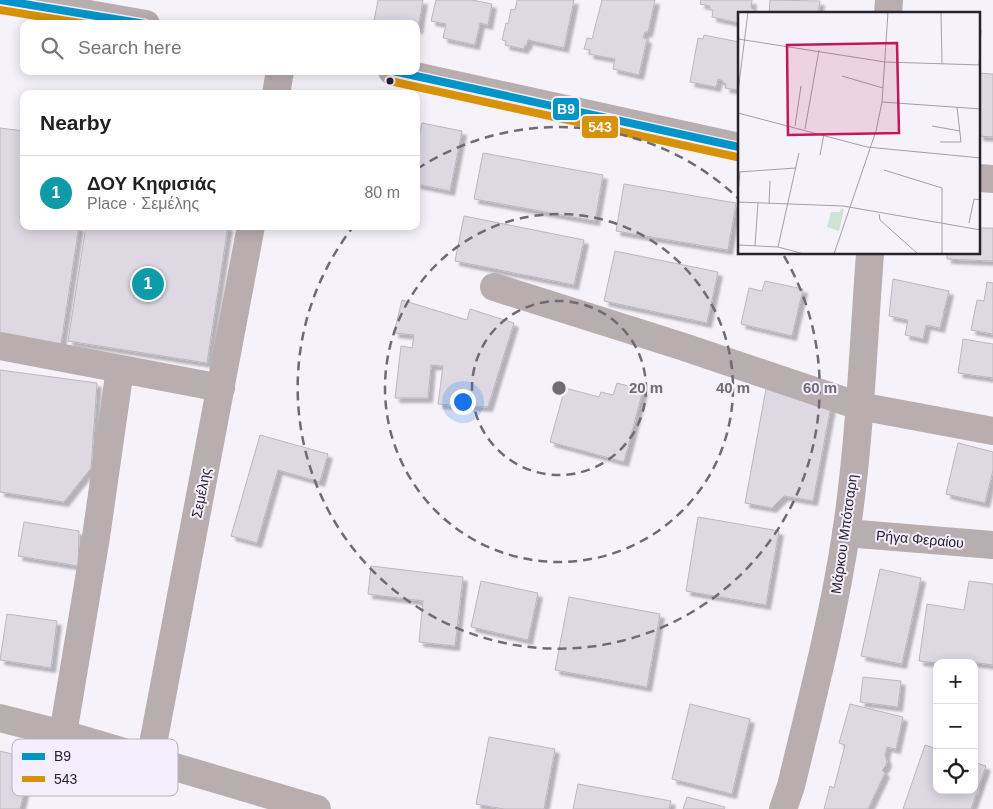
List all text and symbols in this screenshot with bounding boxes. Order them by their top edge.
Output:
inset map [738,12,980,255]
search box [20,20,420,75]
icon: search [38,34,66,62]
text: Search here [78,37,182,58]
unlabelled marker [385,76,395,86]
line badge: Β9 [552,97,580,121]
text: Β9 [557,101,575,117]
text: Nearby [40,111,111,134]
line badge: 543 [581,115,619,139]
text: 543 [588,119,612,135]
text: ΔΟΥ Κηφισιάς [87,173,216,194]
text: 1 [52,184,60,201]
text: 80 m [364,184,400,201]
text: Place · Σεμέλης [87,195,199,212]
pin: 1 [132,265,164,303]
centre of rings [550,379,568,397]
text: 20 m [629,379,663,396]
text: 40 m [716,379,750,396]
text: 60 m [803,379,837,396]
your location [450,389,476,415]
street label: Σεμέλης [188,466,214,519]
street label: Μάρκου Μπότσαρη [828,473,860,595]
street label: Ρήγα Φεραίου [875,527,965,551]
map controls [933,659,978,794]
button: + [933,659,978,704]
button: − [933,704,978,749]
legend [12,739,178,796]
text: Β9 [54,748,71,764]
button: locate [933,749,978,794]
text: 543 [54,771,78,787]

